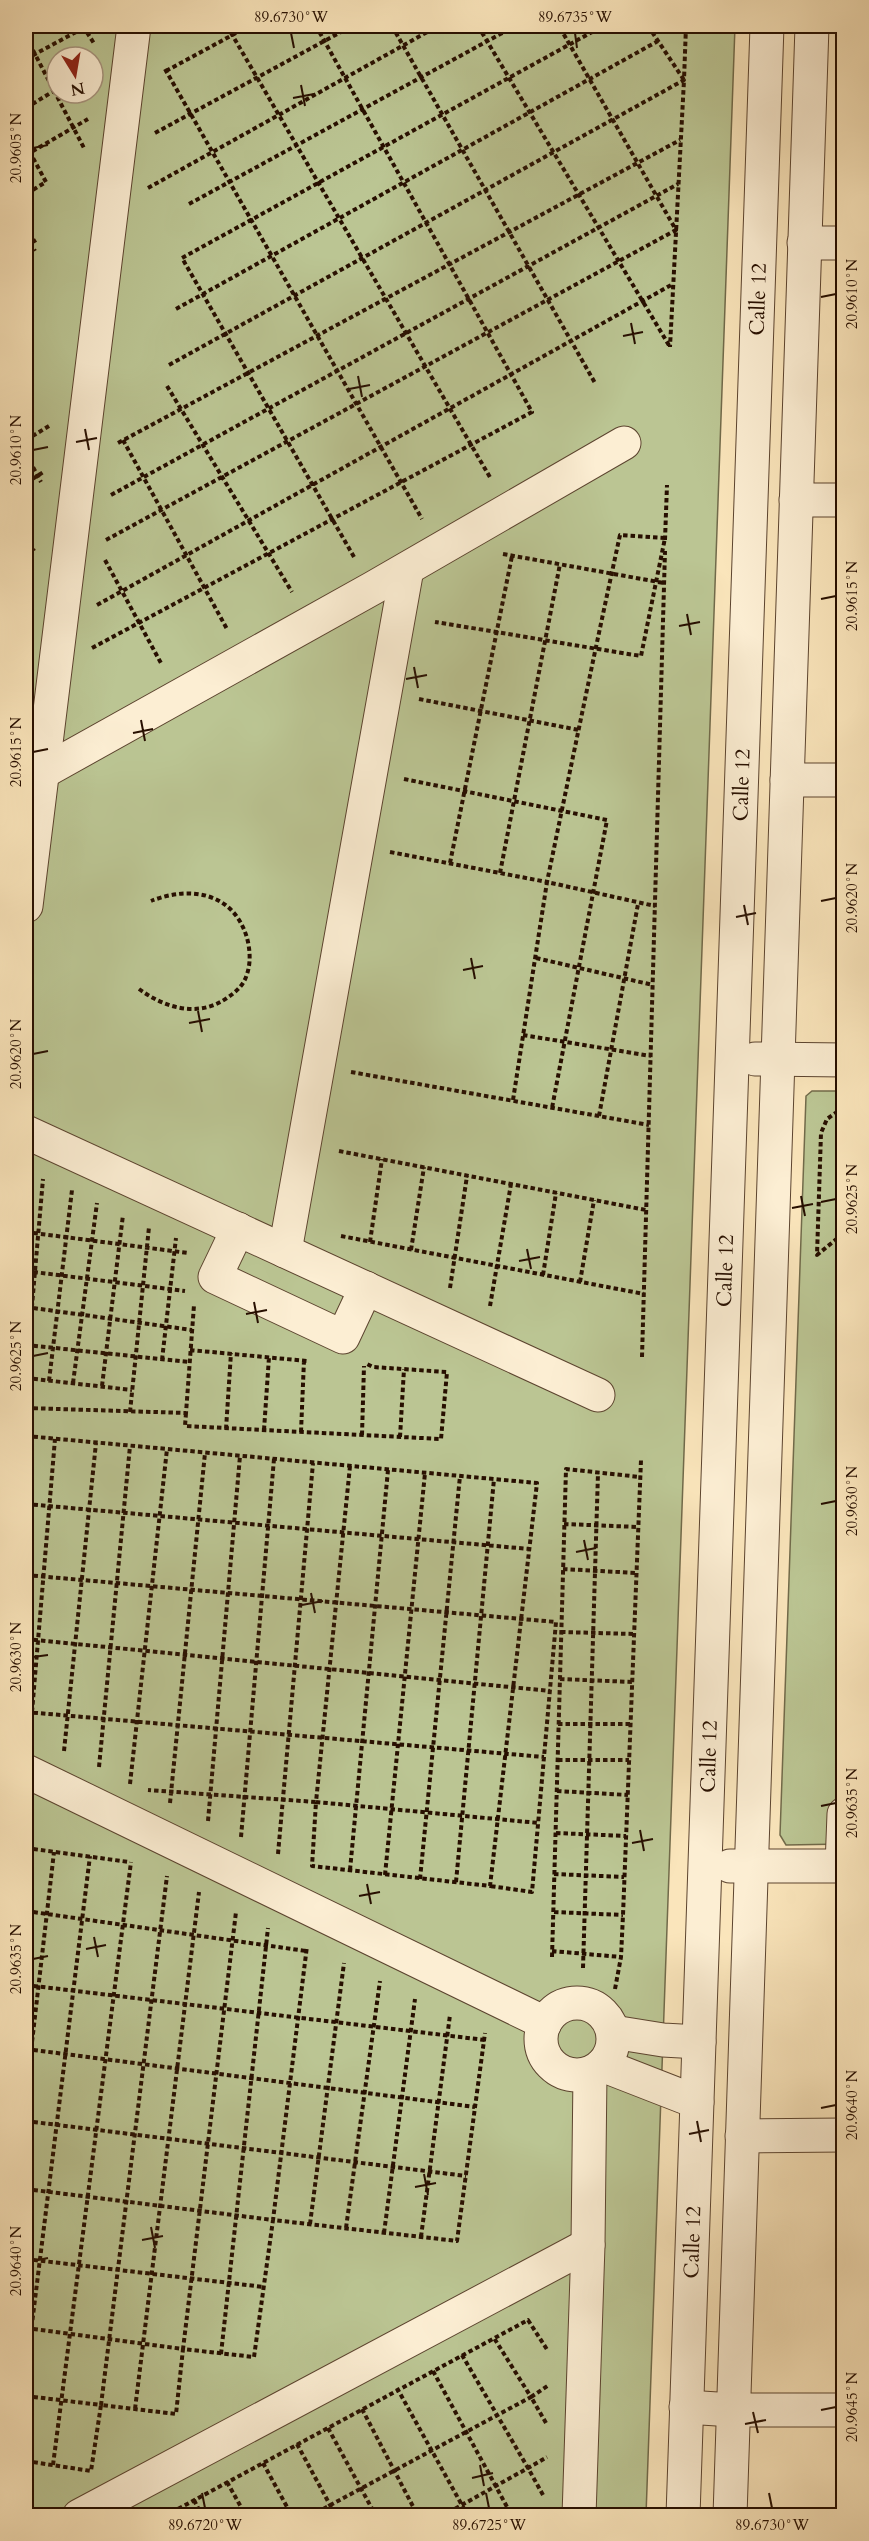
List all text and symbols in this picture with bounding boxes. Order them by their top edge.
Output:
text: 89.6730°W [254,7,329,27]
text: 89.6735°W [538,7,613,27]
north arrow [45,45,105,105]
text: N [69,77,87,101]
text: 20.9605°N [6,113,26,183]
text: 20.9610°N [842,259,862,329]
street label: Calle 12 [743,262,774,336]
text: 20.9610°N [6,415,26,485]
text: 20.9615°N [842,561,862,631]
text: 20.9615°N [6,717,26,787]
street label: Calle 12 [726,748,758,822]
text: 20.9620°N [842,863,862,933]
text: 20.9620°N [6,1019,26,1089]
text: 20.9625°N [842,1164,862,1234]
street label: Calle 12 [710,1234,741,1307]
text: 20.9625°N [6,1321,26,1391]
text: 20.9630°N [842,1466,862,1536]
text: 20.9630°N [6,1622,26,1692]
street label: Calle 12 [693,1719,725,1793]
text: 20.9635°N [842,1768,862,1838]
text: 20.9635°N [6,1924,26,1994]
text: 20.9640°N [842,2070,862,2140]
street label: Calle 12 [677,2205,708,2279]
text: 20.9640°N [6,2226,26,2296]
text: 20.9645°N [842,2372,862,2442]
text: 89.6720°W [168,2515,243,2535]
text: 89.6725°W [452,2515,527,2535]
text: 89.6730°W [735,2515,810,2535]

